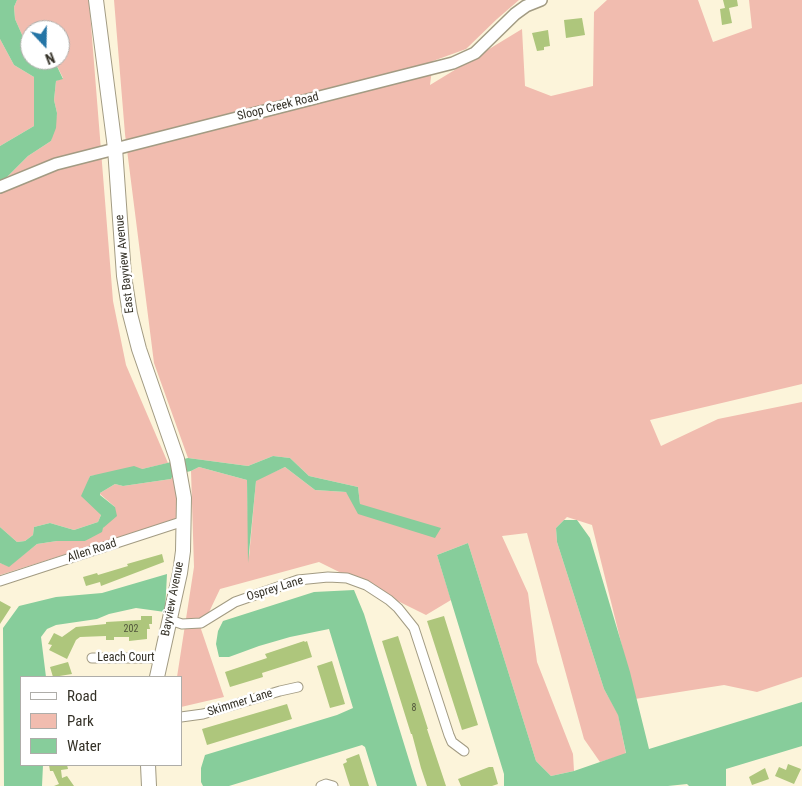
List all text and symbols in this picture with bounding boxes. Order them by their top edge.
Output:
north arrow [20,20,70,70]
text: N [43,49,57,67]
street label: Sloop Creek Road [236,90,320,124]
street label: East Bayview Avenue [113,214,137,314]
street label: Allen Road [66,536,118,566]
street label: Bayview Avenue [159,560,187,638]
street label: Osprey Lane [245,574,305,604]
house number: 202 [124,623,138,635]
street label: Leach Court [97,651,155,665]
legend [20,676,182,766]
street label: Skimmer Lane [206,686,274,720]
text: Road [67,687,97,705]
house number: 8 [412,702,416,714]
text: Park [67,712,94,730]
text: Water [67,737,101,755]

